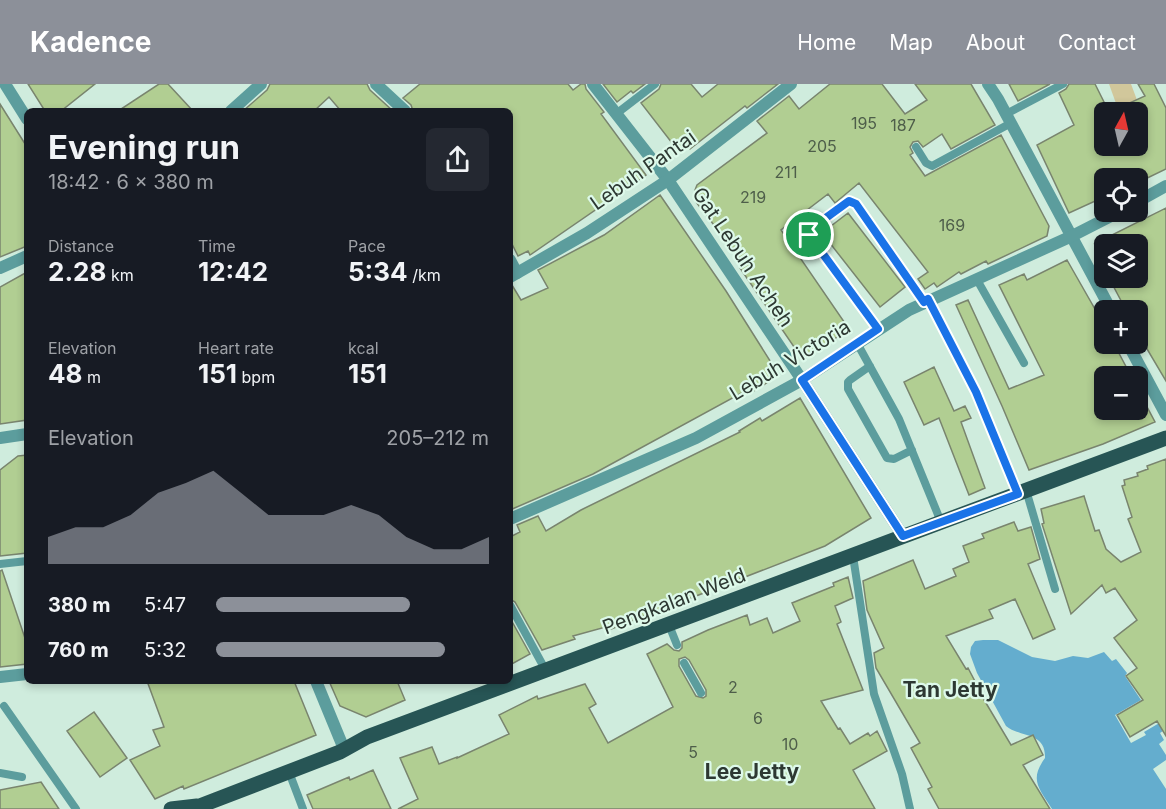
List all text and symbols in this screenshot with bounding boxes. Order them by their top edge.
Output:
text: Kadence [30,25,151,59]
text: Home [797,30,856,55]
text: Map [889,30,933,55]
text: About [966,30,1025,55]
text: Contact [1058,30,1136,55]
north arrow [1094,102,1148,156]
map controls [1094,102,1148,420]
house number: 195 [851,113,877,133]
house number: 187 [890,115,916,135]
street label: Lebuh Pantai [586,125,700,215]
text: Evening run [48,127,240,167]
button: share [426,128,489,191]
house number: 205 [807,136,837,156]
house number: 211 [775,162,797,182]
button: locate [1094,168,1148,222]
text: 18:42 · 6 × 380 m [48,170,214,194]
street label: Gat Lebuh Acheh [687,183,799,331]
house number: 219 [740,187,766,207]
pin [783,209,834,260]
house number: 169 [939,215,965,235]
icon: arrive [792,218,825,251]
button: layers [1094,234,1148,288]
text: Distance [48,236,114,256]
text: Time [198,236,236,256]
text: Pace [348,236,386,256]
text: 2.28 [48,256,106,287]
text: 12:42 [198,256,268,287]
text: 5:34 [348,256,408,287]
text: km [106,265,134,285]
text: /km [408,265,441,285]
button: + [1094,300,1148,354]
street label: Lebuh Victoria [725,314,855,406]
text: Elevation [48,338,117,358]
text: Heart rate [198,338,274,358]
text: kcal [348,338,379,358]
text: 48 [48,358,83,389]
text: 151 [198,358,237,389]
text: 151 [348,358,387,389]
button: − [1094,366,1148,420]
text: m [83,367,101,387]
text: bpm [237,367,275,387]
text: Elevation [48,426,134,450]
text: 205–212 m [386,426,489,450]
street label: Pengkalan Weld [599,563,749,639]
text: 380 m [48,593,110,617]
text: 5:47 [144,593,186,617]
text: 760 m [48,638,109,662]
text: 5:32 [144,638,186,662]
house number: 2 [728,677,738,697]
district label: Tan Jetty [902,677,998,702]
house number: 6 [753,708,763,728]
house number: 10 [782,734,798,754]
house number: 5 [688,742,698,762]
district label: Lee Jetty [705,759,800,784]

